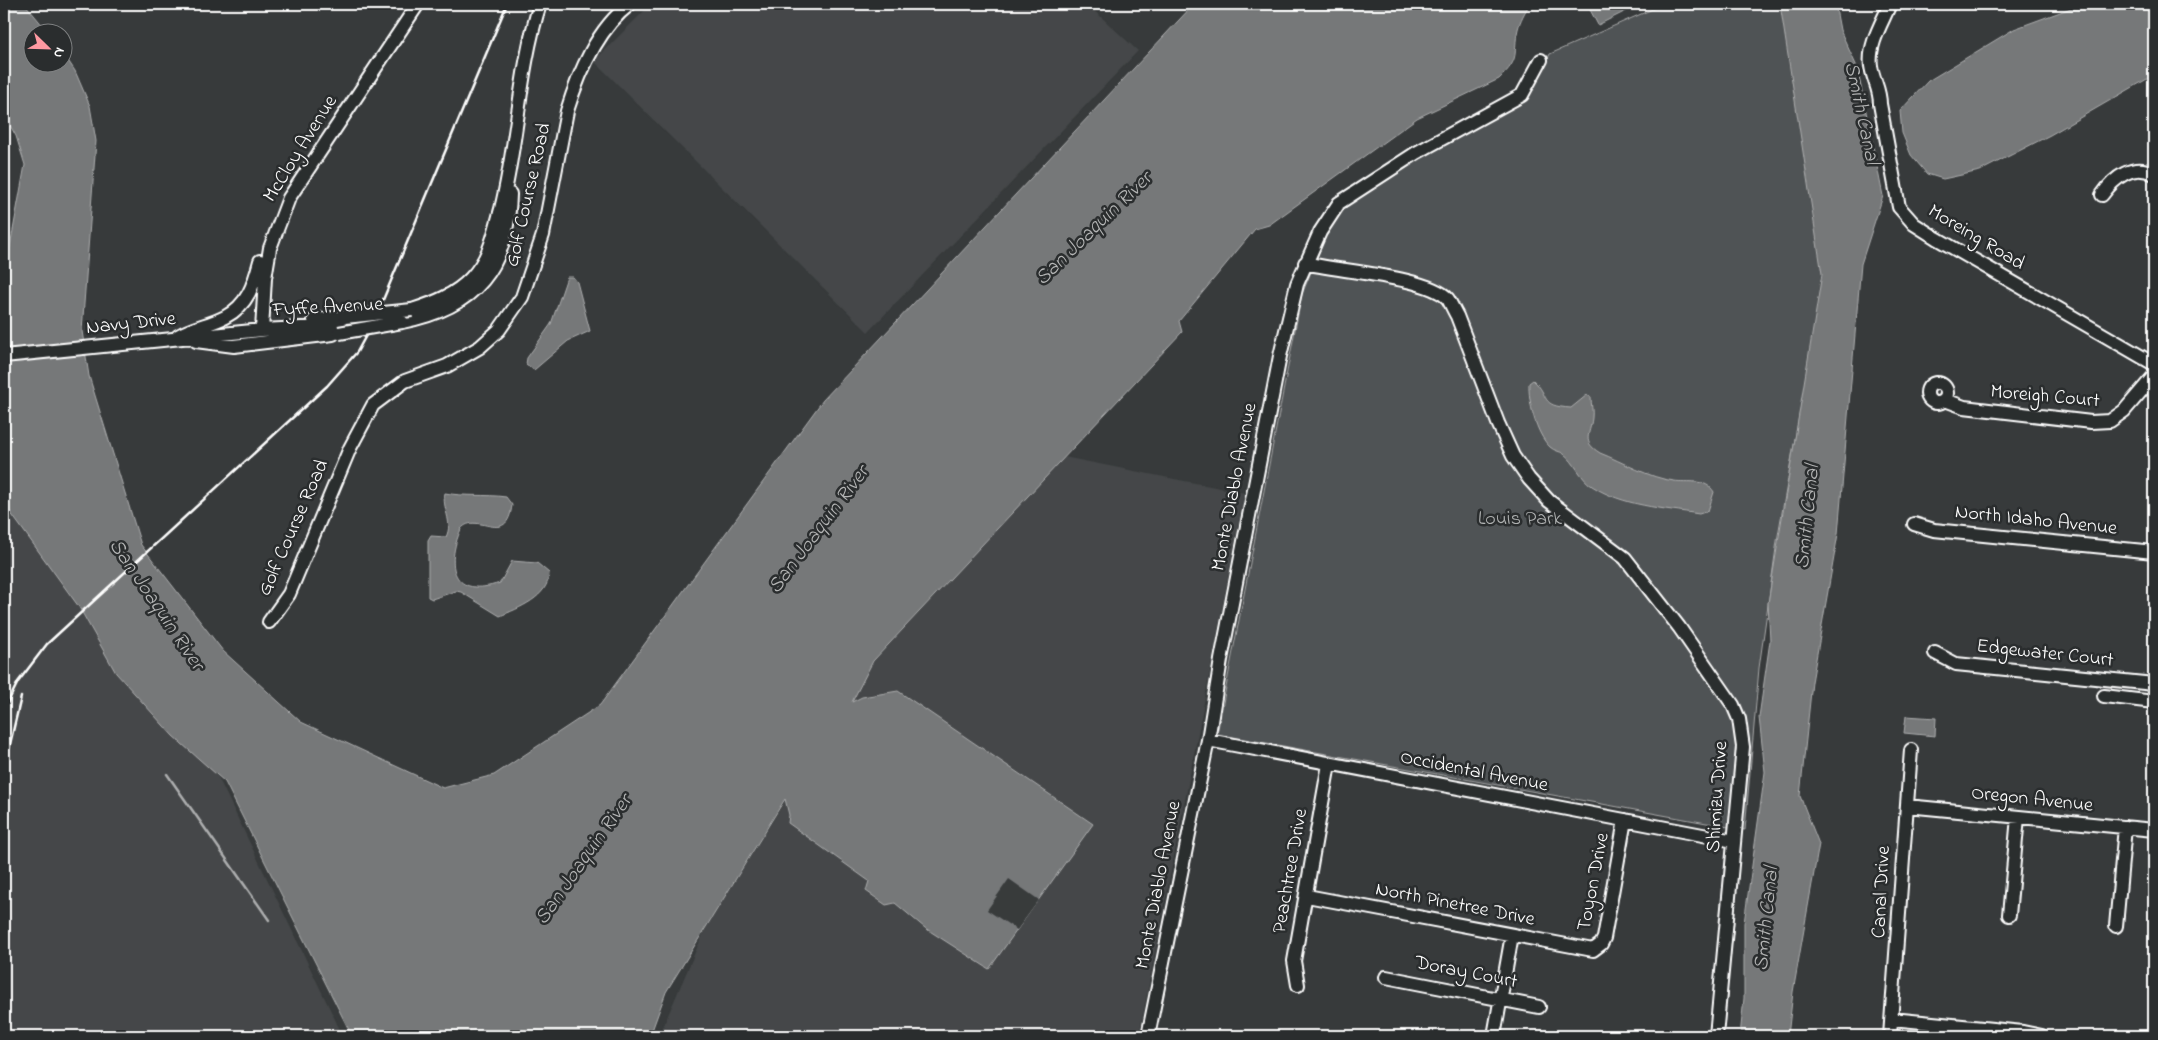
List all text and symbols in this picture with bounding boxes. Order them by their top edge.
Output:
north arrow [22,22,72,72]
text: N [47,44,70,61]
water label: Smith Canal [1836,59,1887,169]
street label: McCloy Avenue [256,90,346,208]
street label: Golf Course Road [498,120,560,270]
water label: San Joaquin River [1029,163,1161,293]
street label: Moreing Road [1921,198,2030,279]
street label: Fyffe Avenue [271,291,384,325]
street label: Navy Drive [85,305,177,343]
street label: Moreigh Court [1989,378,2101,417]
street label: Monte Diablo Avenue [1204,400,1266,574]
street label: Golf Course Road [251,455,337,601]
water label: San Joaquin River [761,458,879,600]
water label: Smith Canal [1788,461,1829,570]
street label: North Idaho Avenue [1954,498,2118,544]
park label: Louis Park [1478,505,1562,534]
water label: San Joaquin River [101,533,213,679]
street label: Edgewater Court [1975,632,2115,677]
street label: Shimizu Drive [1700,740,1736,854]
street label: Occidental Avenue [1397,743,1551,801]
street label: Oregon Avenue [1970,779,2094,822]
water label: San Joaquin River [528,787,642,931]
street label: Monte Diablo Avenue [1128,798,1190,972]
street label: Peachtree Drive [1266,806,1316,936]
street label: Toyon Drive [1570,830,1618,934]
street label: Canal Drive [1865,845,1899,939]
water label: Smith Canal [1747,863,1788,972]
street label: North Pinetree Drive [1373,875,1537,935]
street label: Doray Court [1411,949,1520,997]

